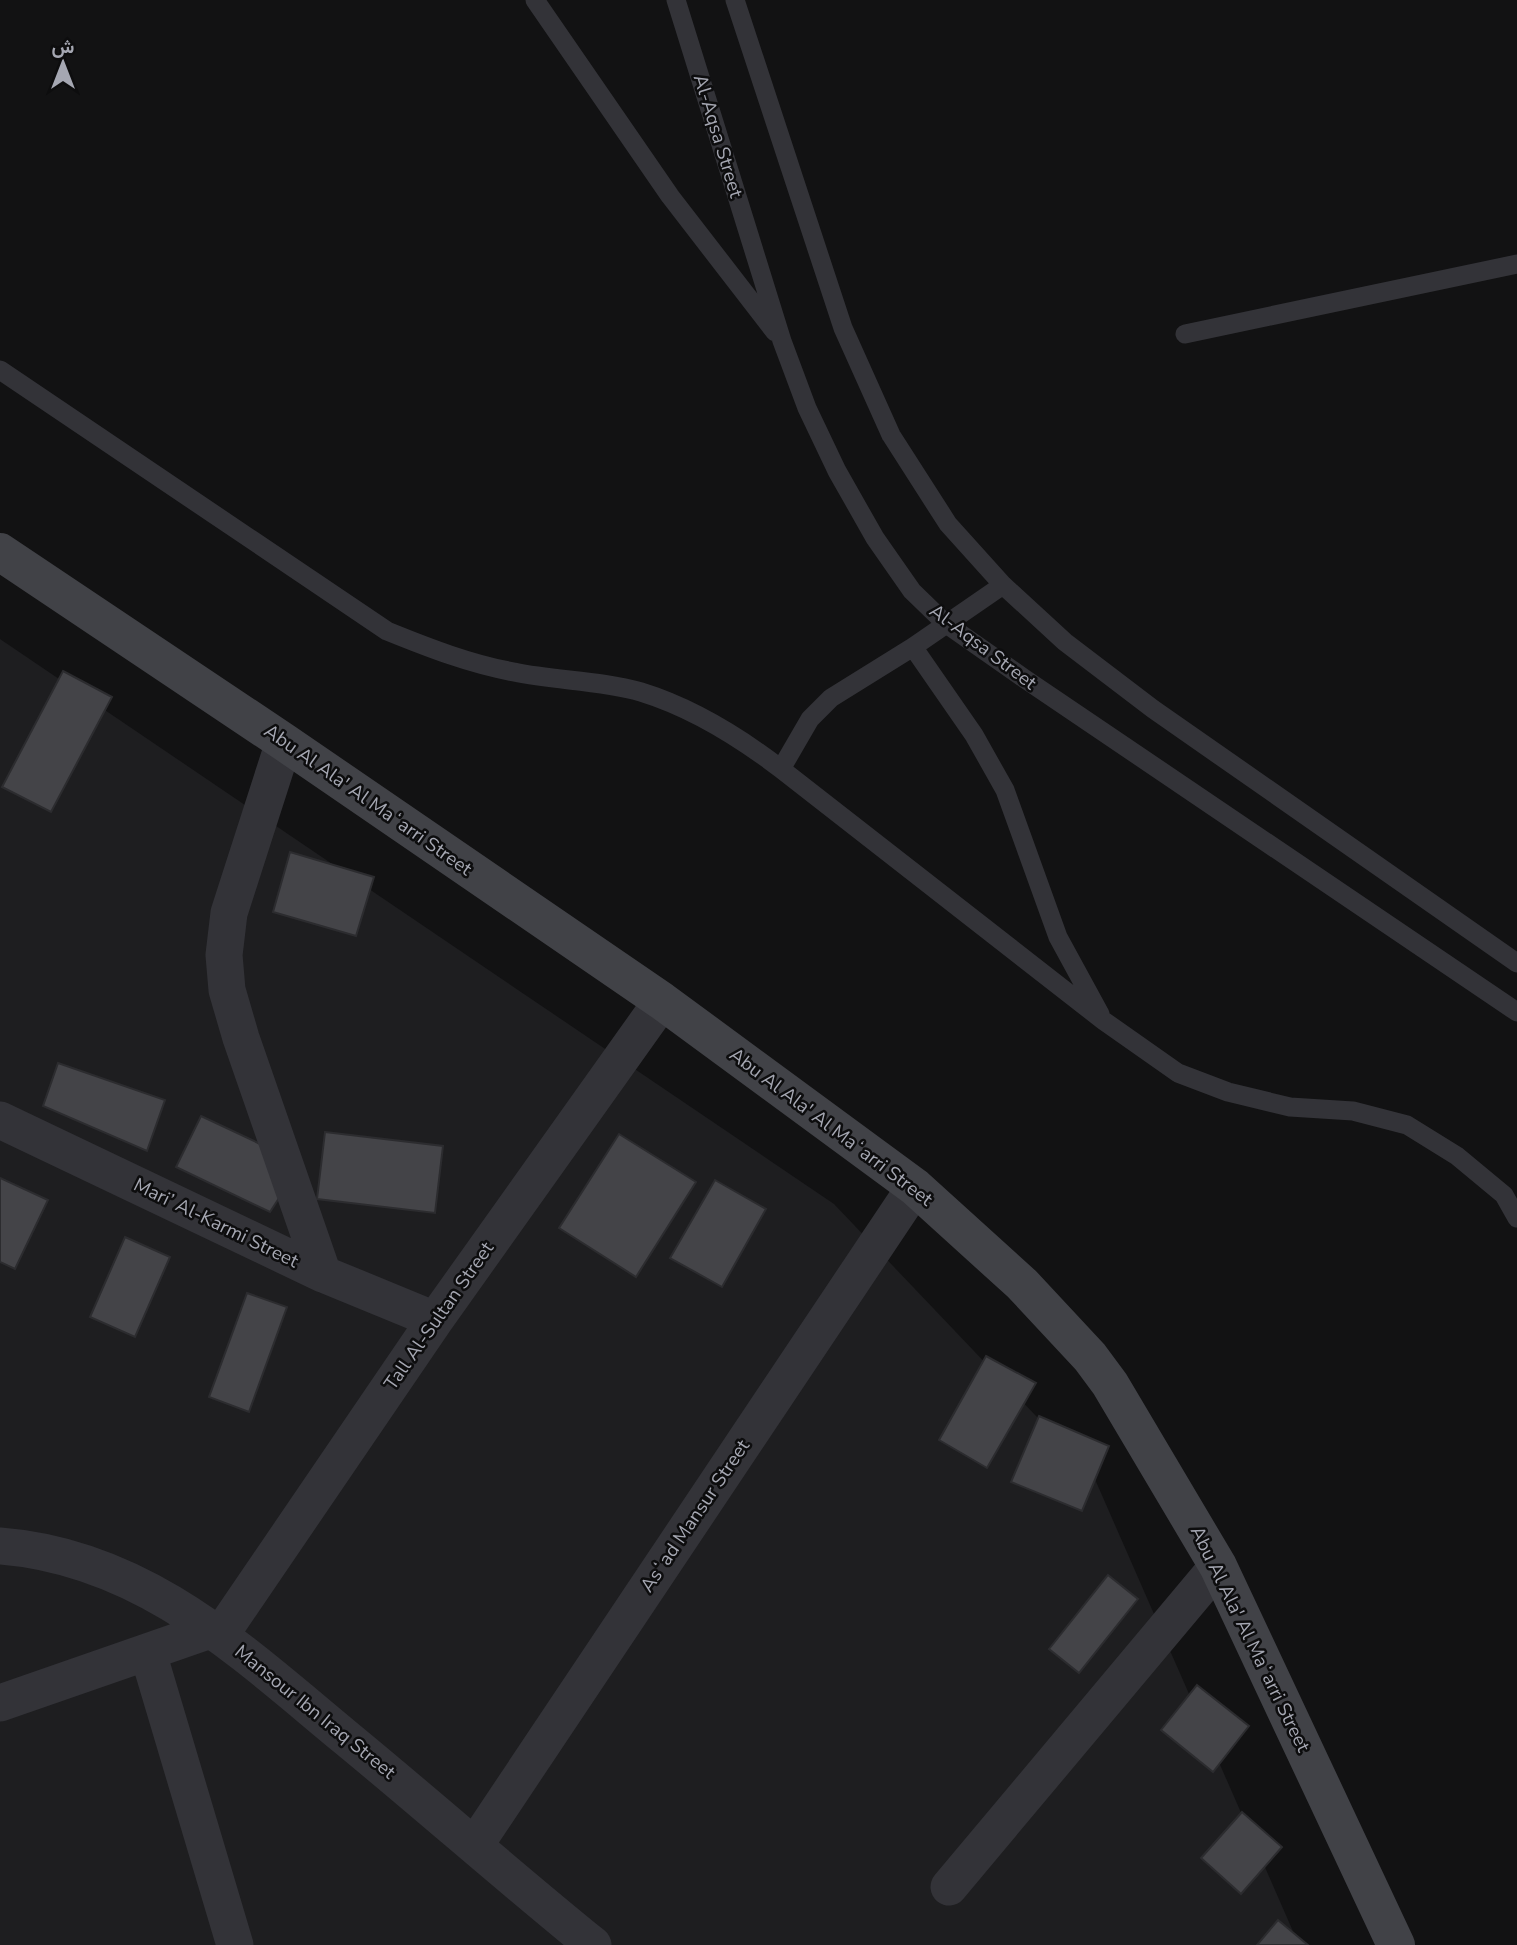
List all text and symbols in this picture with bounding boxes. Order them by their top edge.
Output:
north arrow [28,28,98,98]
text: ش [52,34,75,60]
street label: Al-Aqsa Street [687,71,749,201]
street label: Al-Aqsa Street [924,598,1042,696]
street label: Abu Al Ala' Al Maʻarri Street [259,718,477,882]
street label: Abu Al Ala' Al Maʻarri Street [724,1042,938,1212]
street label: Mari’ Al-Karmi Street [129,1172,303,1274]
street label: Tall Al-Sultan Street [378,1236,500,1395]
street label: Asʻad Mansur Street [634,1434,756,1597]
street label: Abu Al Ala' Al Maʻarri Street [1184,1522,1316,1757]
street label: Mansour Ibn Iraq Street [229,1639,401,1785]

